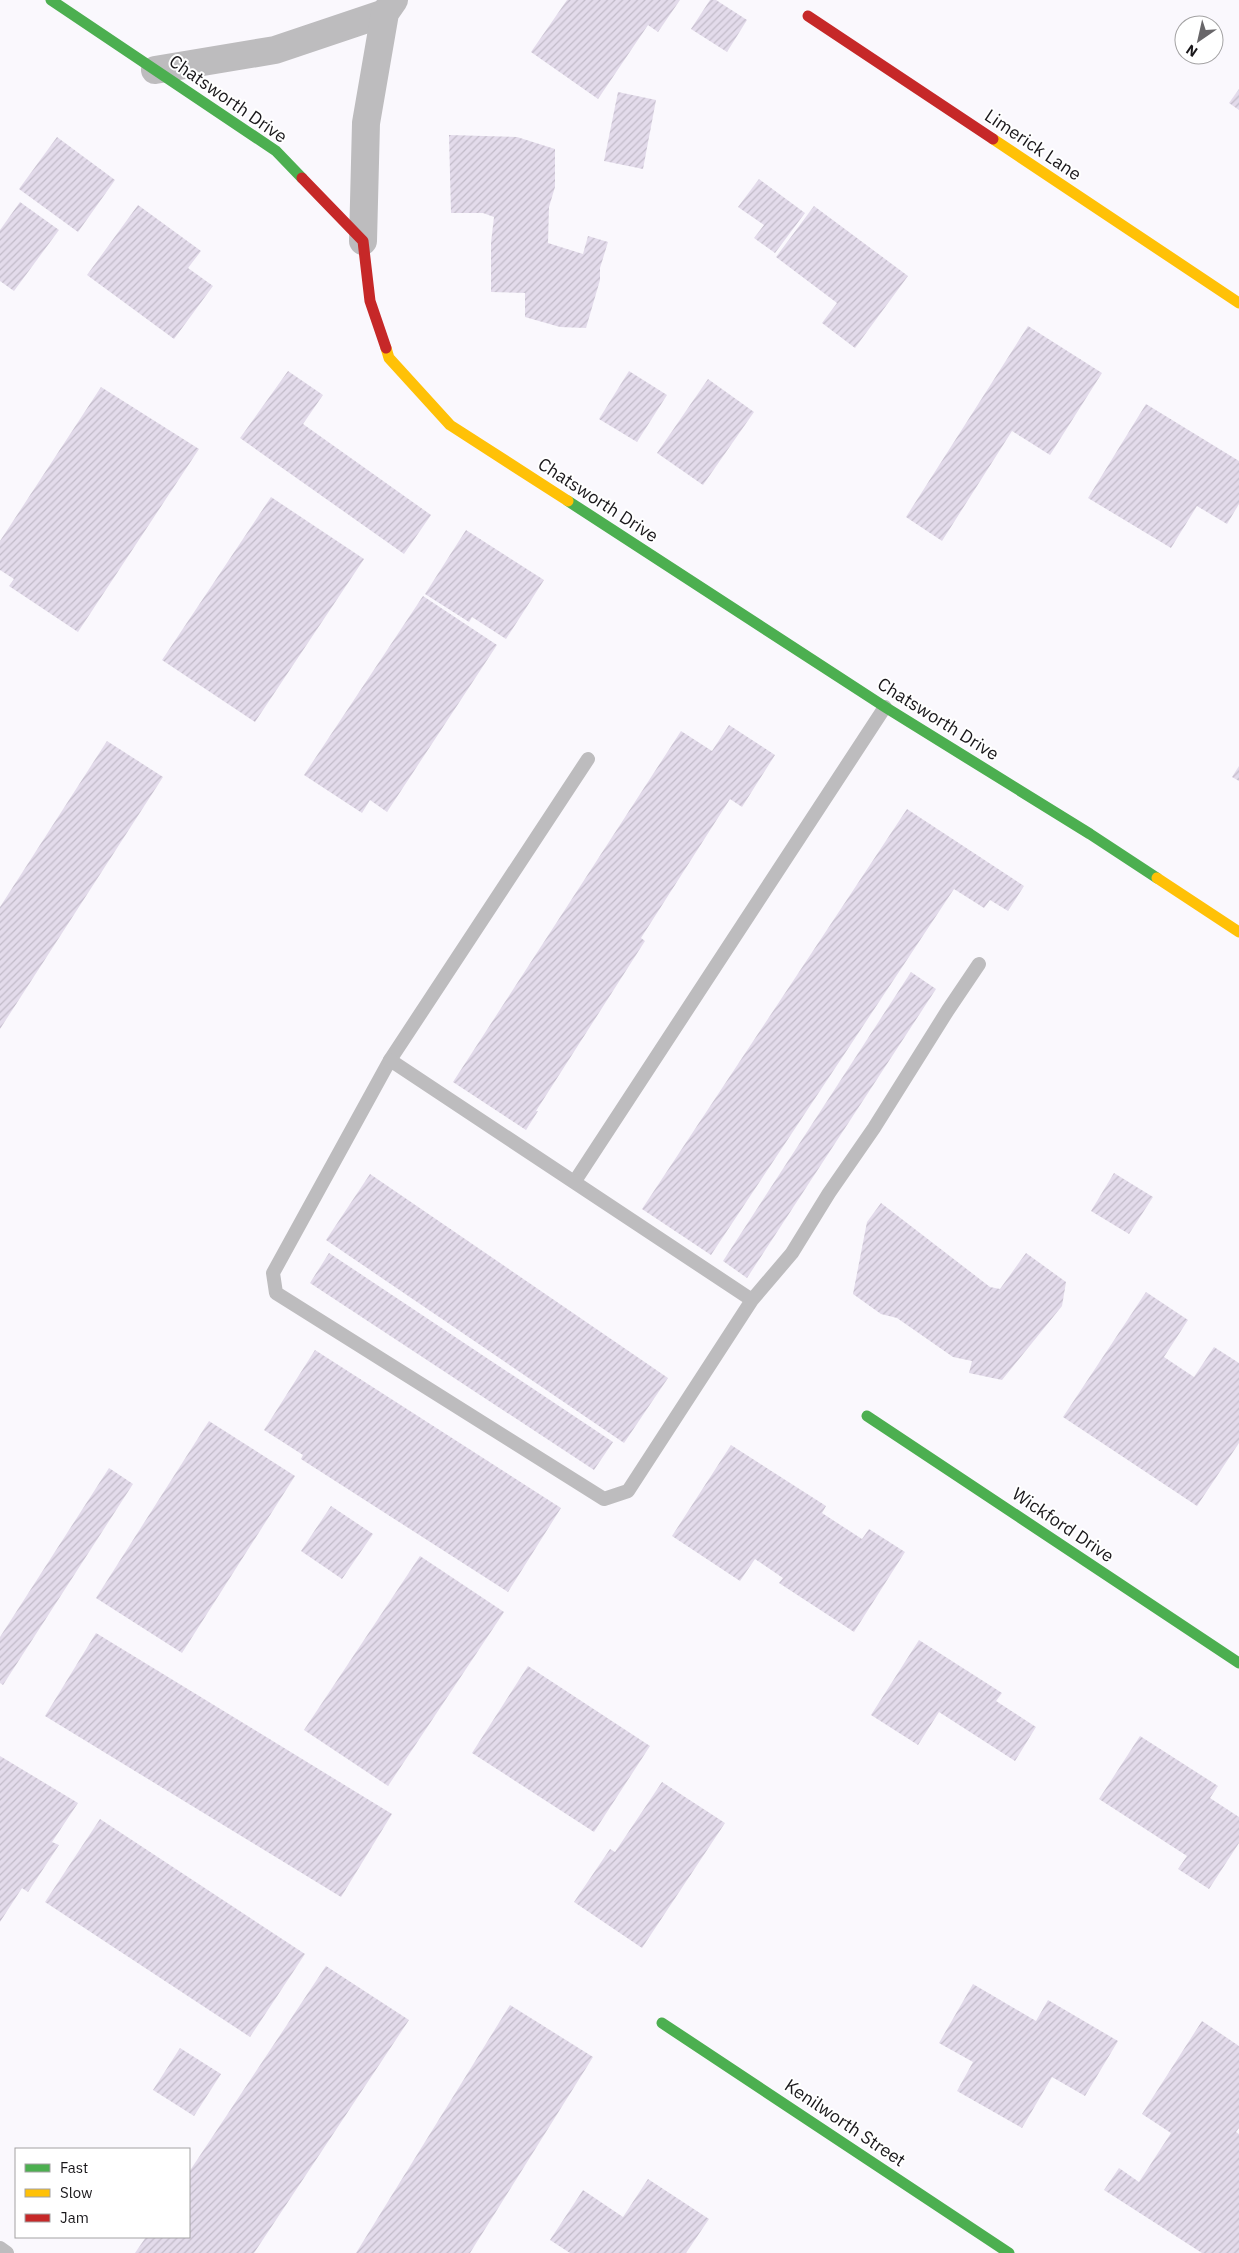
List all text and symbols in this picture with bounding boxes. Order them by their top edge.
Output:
north arrow [1174,15,1224,65]
text: N [1182,40,1201,61]
street label: Chatsworth Drive [165,49,292,148]
street label: Limerick Lane [981,104,1086,185]
street label: Chatsworth Drive [534,452,663,547]
street label: Chatsworth Drive [873,672,1003,765]
street label: Wickford Drive [1008,1482,1119,1567]
street label: Kenilworth Street [780,2074,910,2172]
legend [15,2148,190,2238]
text: Fast [60,2158,88,2177]
text: Slow [60,2183,93,2202]
text: Jam [60,2208,89,2227]

